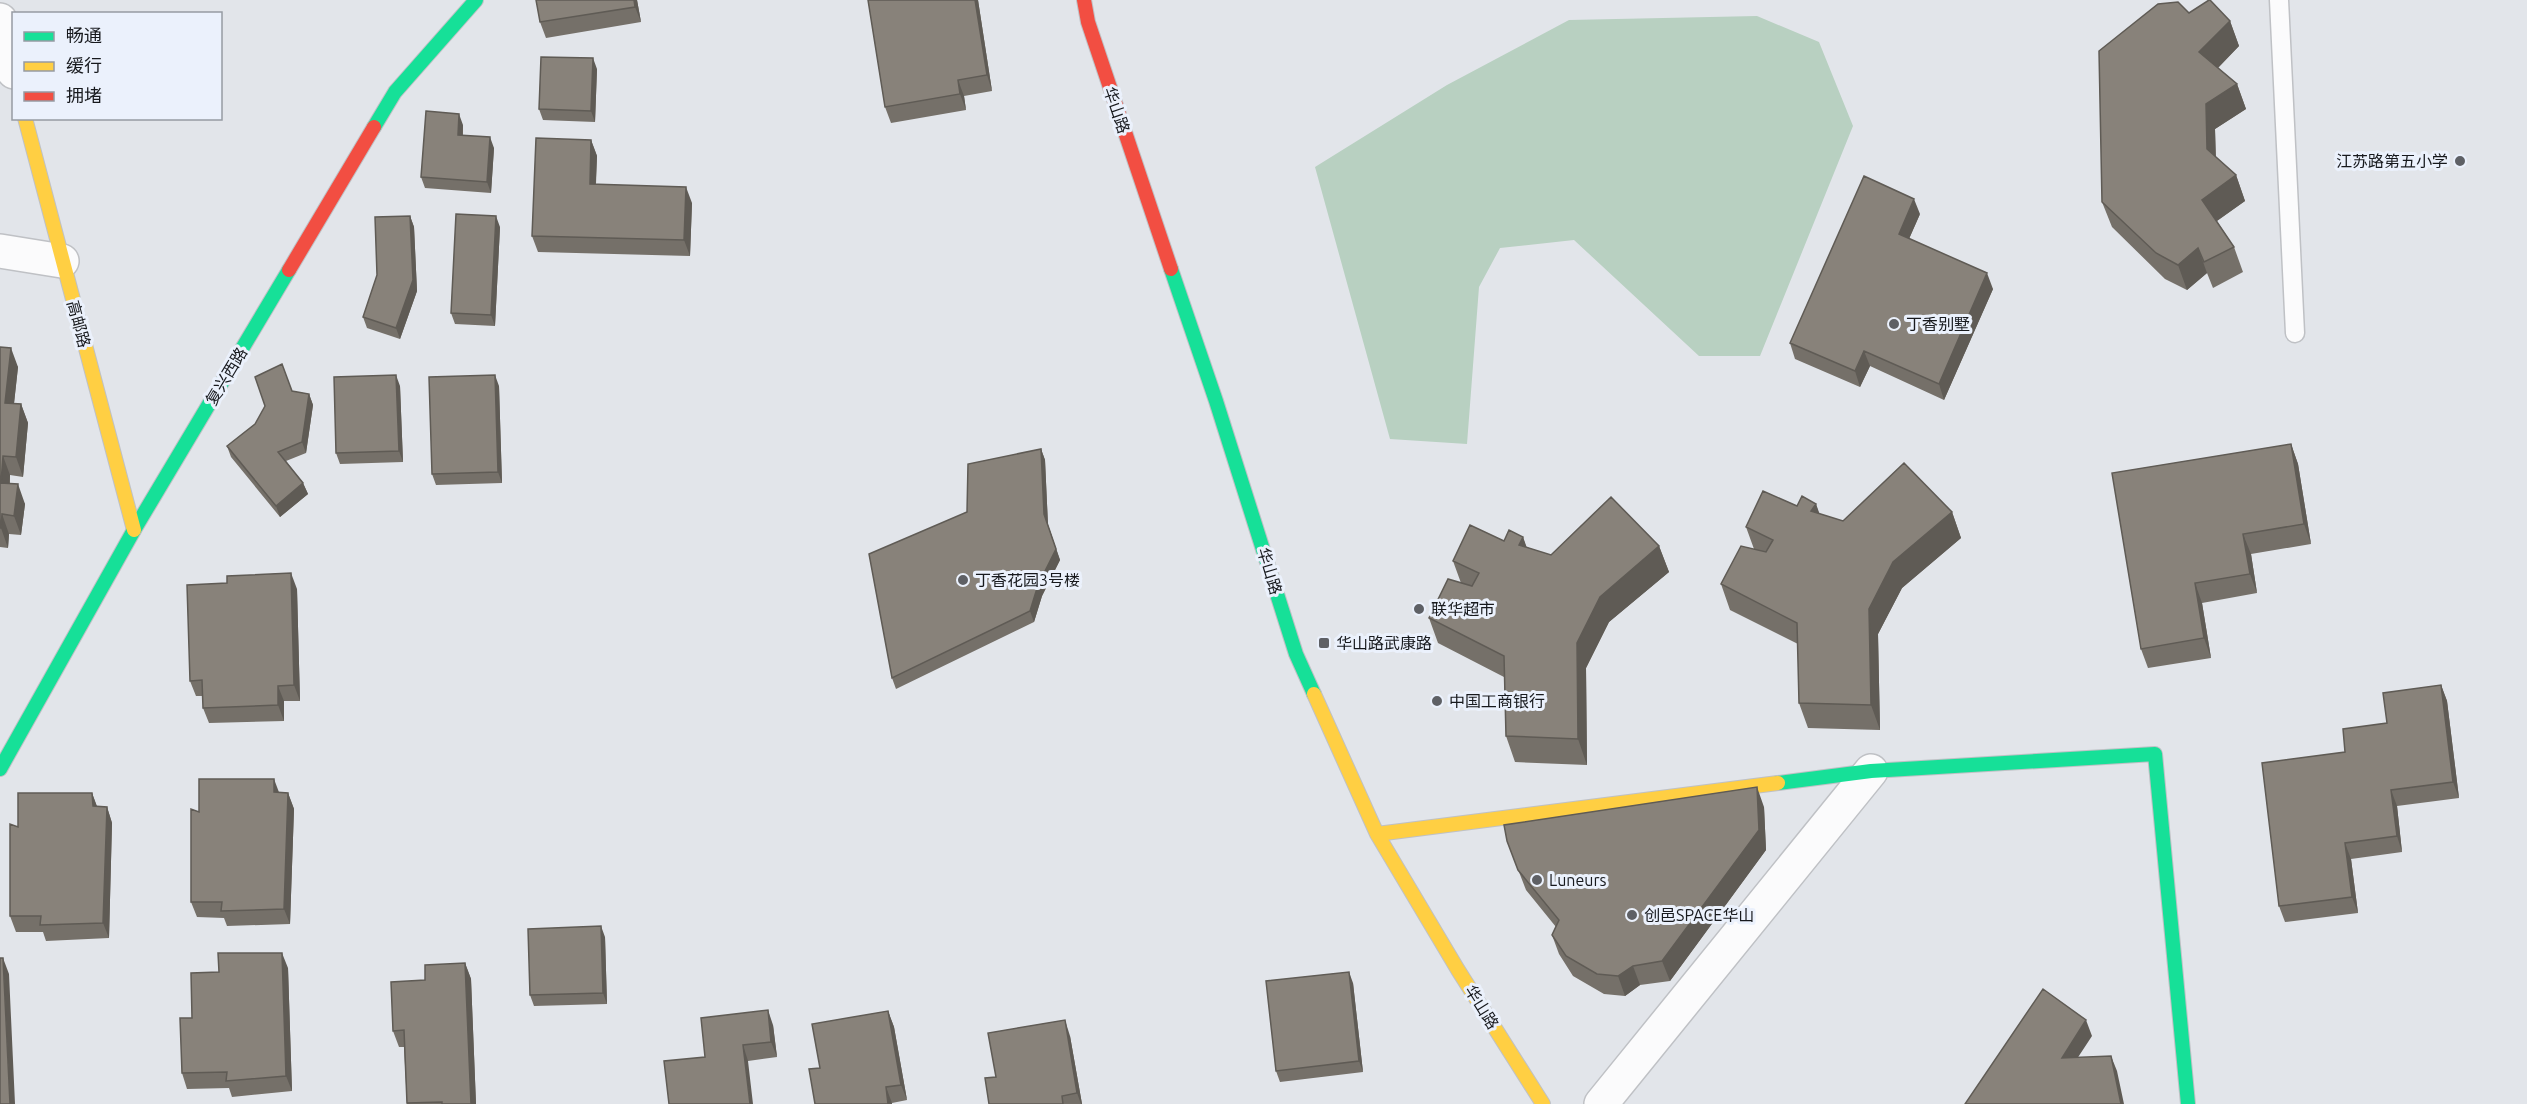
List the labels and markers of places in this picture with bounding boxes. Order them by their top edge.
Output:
place label: 江苏路第五小学 [2336,152,2448,170]
marker: 江苏路第五小学 [2453,154,2467,168]
place label: 丁香别墅 [1906,315,1970,333]
marker: 丁香别墅 [1887,317,1901,331]
place label: 丁香花园3号楼 [975,571,1080,589]
marker: 丁香花园3号楼 [956,573,970,587]
place label: 联华超市 [1431,600,1495,618]
marker: 联华超市 [1412,602,1426,616]
place label: 华山路武康路 [1336,634,1432,652]
marker: 华山路武康路 [1317,636,1331,650]
place label: 中国工商银行 [1449,692,1545,710]
marker: 中国工商银行 [1430,694,1444,708]
place label: Luneurs [1549,871,1606,889]
marker: Luneurs [1530,873,1544,887]
place label: 创邑SPACE华山 [1644,906,1754,924]
marker: 创邑SPACE华山 [1625,908,1639,922]

